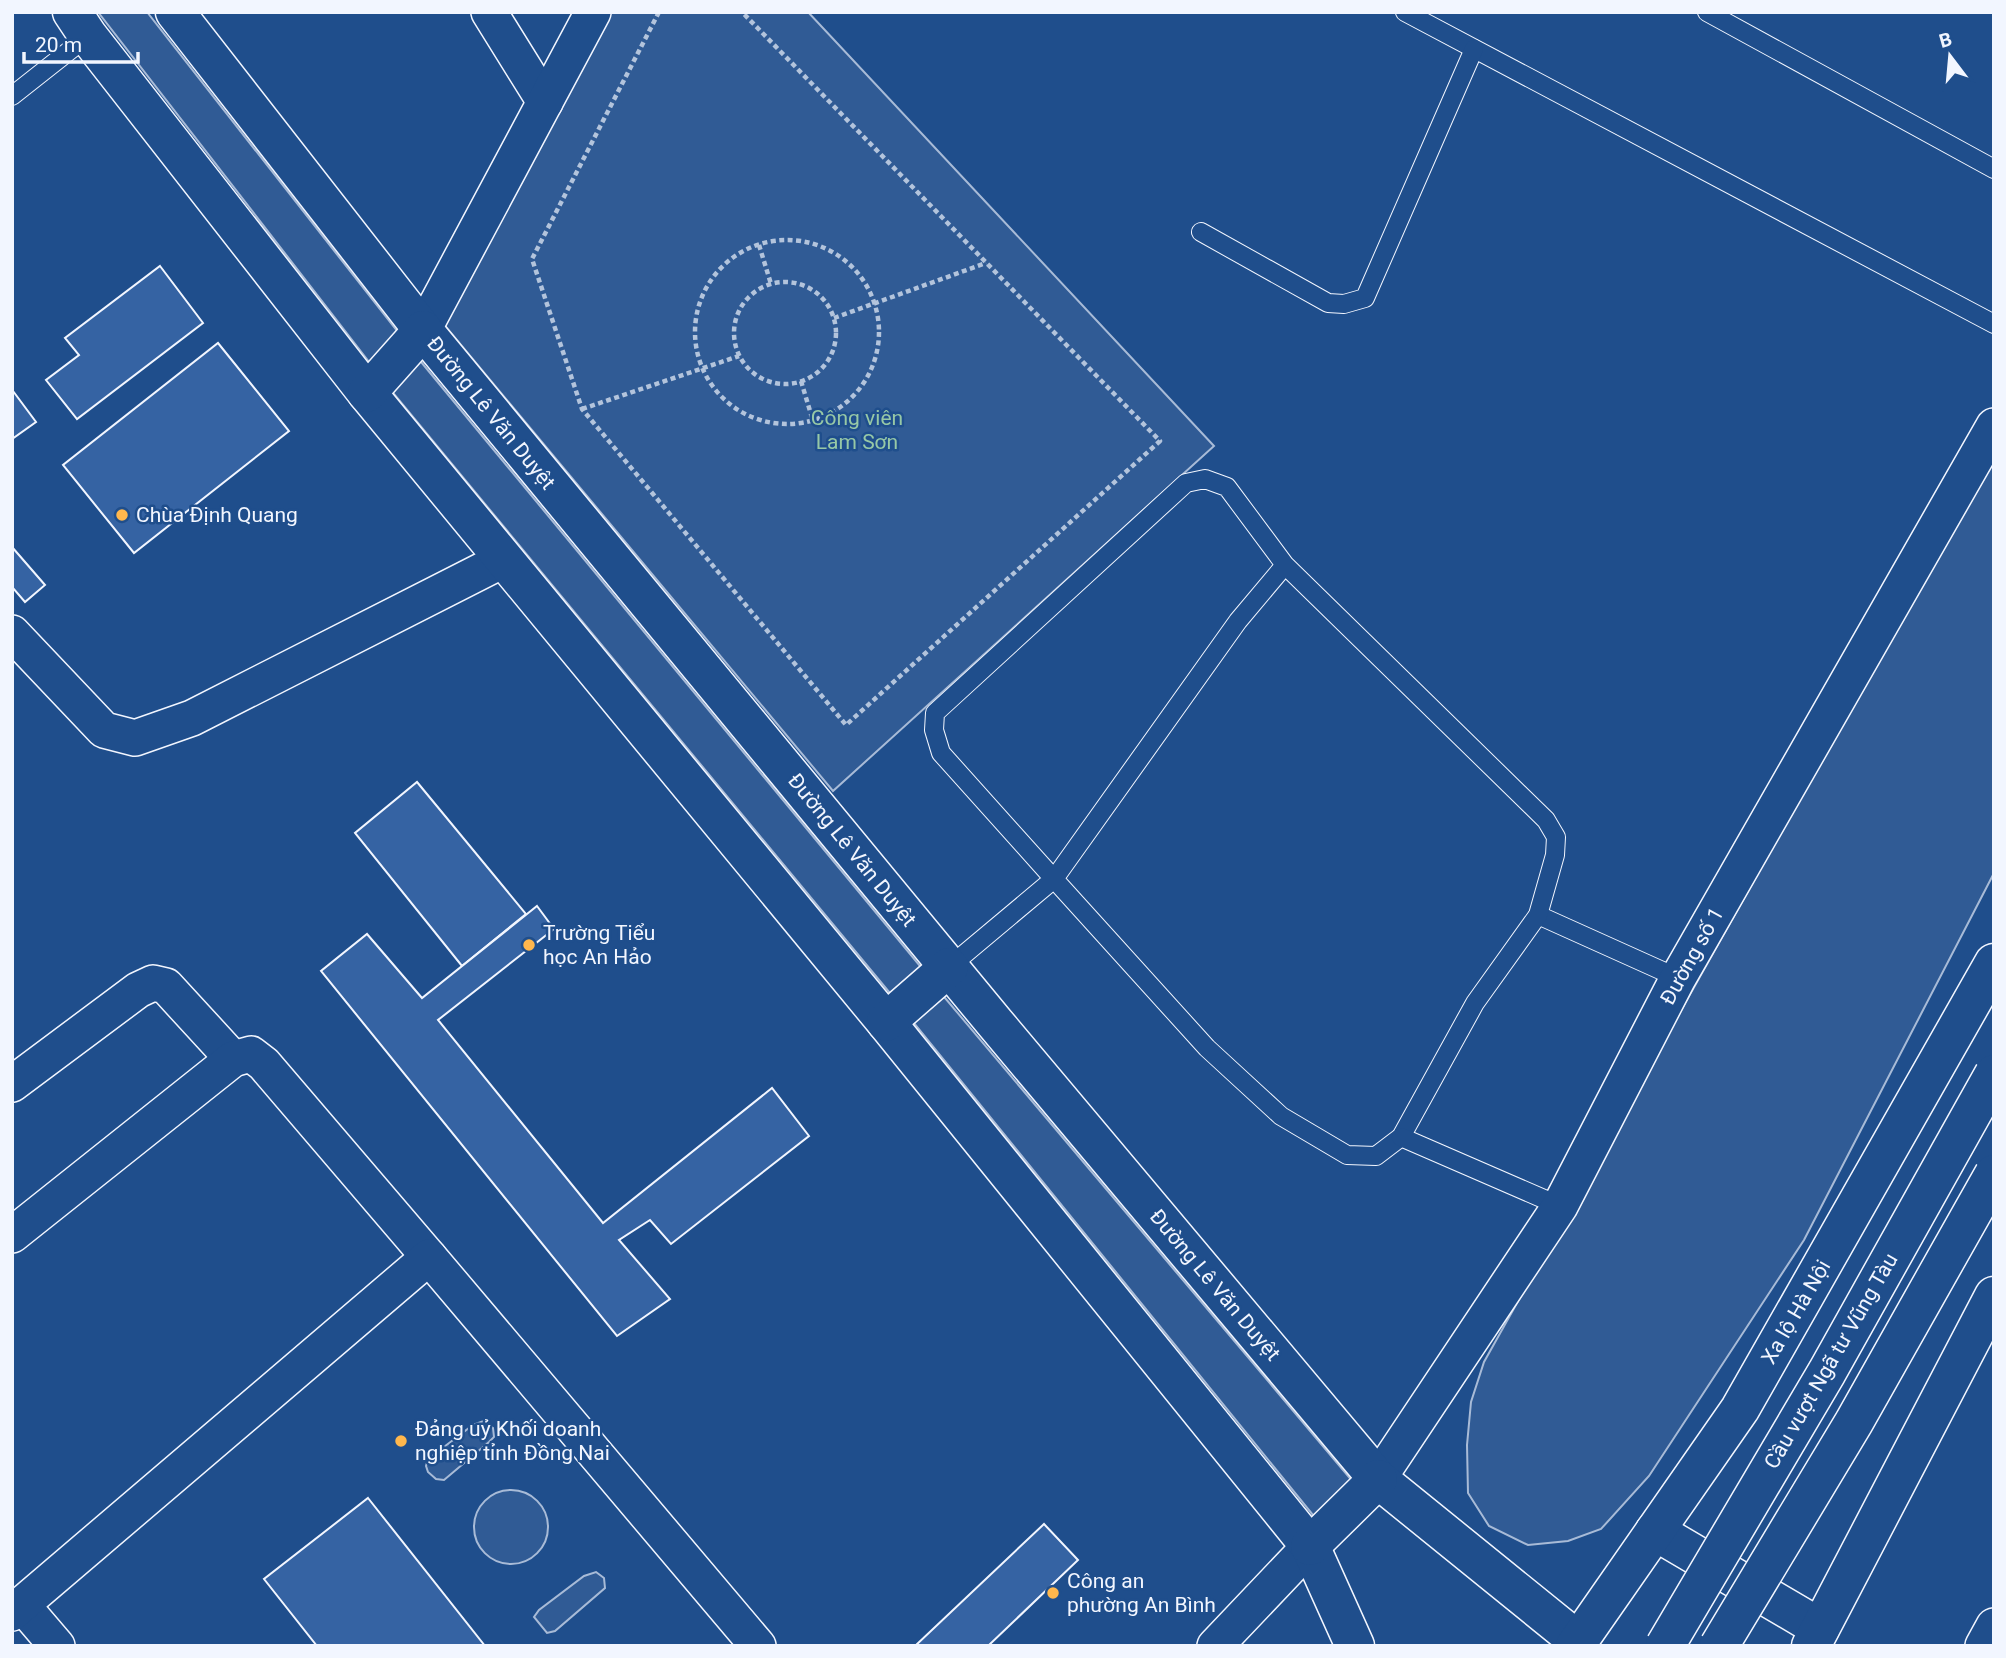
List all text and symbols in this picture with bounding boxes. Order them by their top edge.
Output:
scale bar [24,21,138,65]
north arrow [1915,21,1985,91]
text: B [1936,27,1954,53]
text: 20 m [35,33,82,57]
street label: Đường Lê Văn Duyệt [422,332,560,494]
park label: Công viên Lam Sơn [811,406,903,454]
place label: Chùa Định Quang [136,503,298,527]
marker: Chùa Định Quang [114,507,130,523]
street label: Đường Lê Văn Duyệt [783,769,921,931]
street label: Đường số 1 [1655,903,1729,1009]
place label: Trường Tiểu học An Hảo [543,921,655,969]
marker: Trường Tiểu học An Hảo [521,937,537,953]
street label: Đường Lê Văn Duyệt [1145,1205,1285,1365]
street label: Cầu vượt Ngã tư Vũng Tàu [1759,1249,1903,1473]
street label: Xa lộ Hà Nội [1757,1256,1835,1368]
place label: Đảng uỷ Khối doanh nghiệp tỉnh Đồng Nai [415,1417,610,1465]
marker: Đảng uỷ Khối doanh nghiệp tỉnh Đồng Nai [393,1433,409,1449]
place label: Công an phường An Bình [1067,1569,1216,1617]
marker: Công an phường An Bình [1045,1585,1061,1601]

